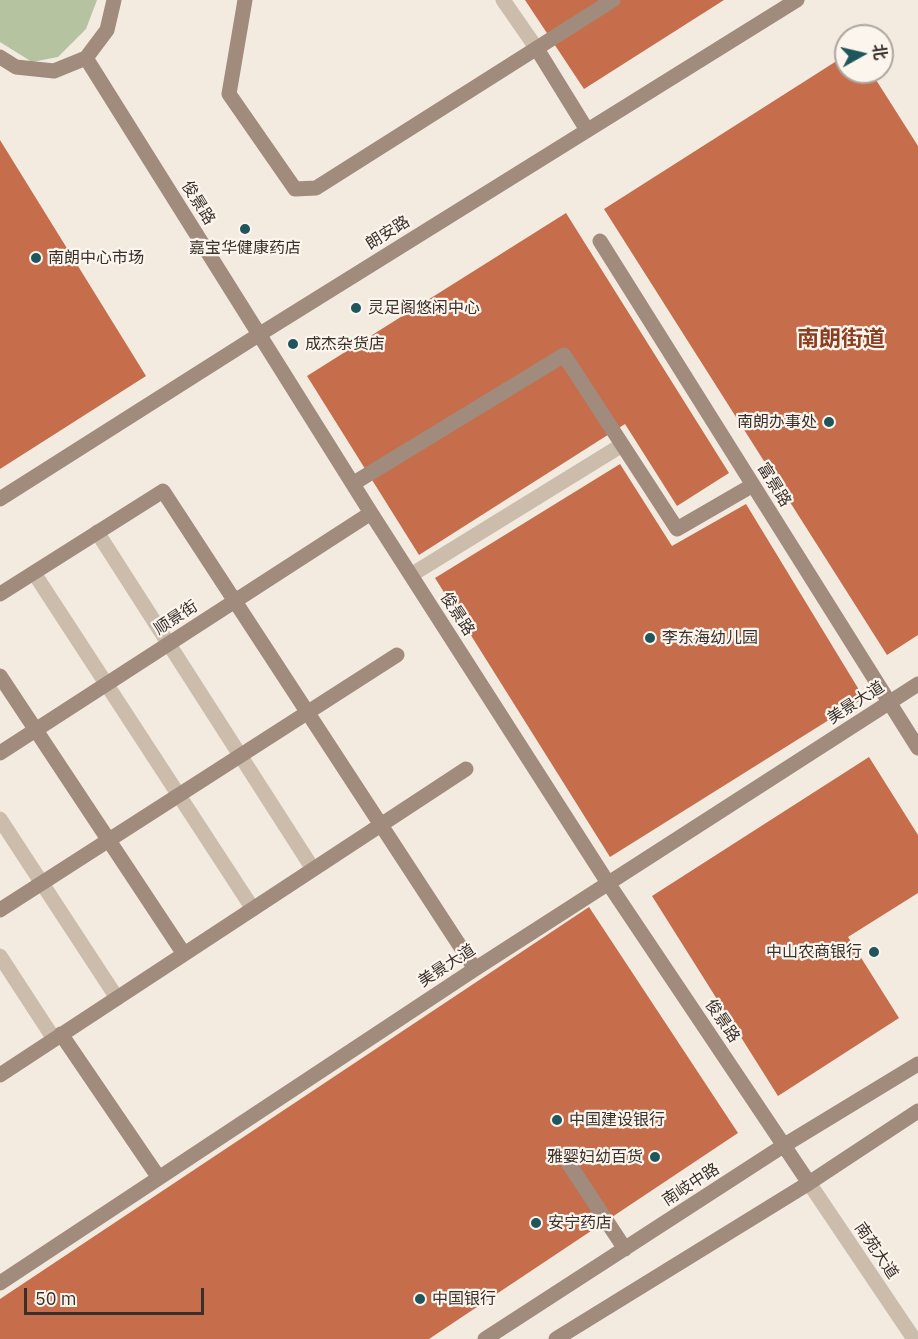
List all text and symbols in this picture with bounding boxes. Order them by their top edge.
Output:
north arrow [834,24,894,84]
text: 北 [869,42,891,61]
street label: 俊景路 [177,178,219,228]
street label: 朗安路 [363,212,413,254]
marker: 嘉宝华健康药店 [238,222,252,236]
place label: 嘉宝华健康药店 [189,238,301,258]
place label: 南朗中心市场 [48,248,144,268]
marker: 南朗中心市场 [29,251,43,265]
place label: 灵足阁悠闲中心 [368,298,480,318]
marker: 灵足阁悠闲中心 [349,301,363,315]
district label: 南朗街道 [797,327,885,353]
place label: 成杰杂货店 [305,334,385,354]
marker: 成杰杂货店 [286,337,300,351]
place label: 南朗办事处 [737,412,817,432]
marker: 南朗办事处 [822,415,836,429]
street label: 富景路 [753,460,795,510]
street label: 俊景路 [436,589,478,639]
street label: 顺景街 [151,597,201,639]
place label: 李东海幼儿园 [662,628,758,648]
marker: 李东海幼儿园 [643,631,657,645]
street label: 美景大道 [824,678,888,728]
street label: 美景大道 [415,941,479,991]
place label: 中山农商银行 [766,942,862,962]
marker: 中山农商银行 [867,945,881,959]
street label: 俊景路 [701,996,743,1046]
place label: 中国建设银行 [569,1110,665,1130]
marker: 中国建设银行 [550,1113,564,1127]
place label: 雅婴妇幼百货 [547,1147,643,1167]
marker: 雅婴妇幼百货 [648,1150,662,1164]
street label: 南岐中路 [659,1160,723,1210]
place label: 安宁药店 [548,1213,612,1233]
marker: 安宁药店 [529,1216,543,1230]
street label: 南苑大道 [850,1219,902,1283]
scale bar [27,1276,207,1314]
text: 50 m [35,1287,77,1310]
place label: 中国银行 [432,1289,496,1309]
marker: 中国银行 [413,1292,427,1306]

